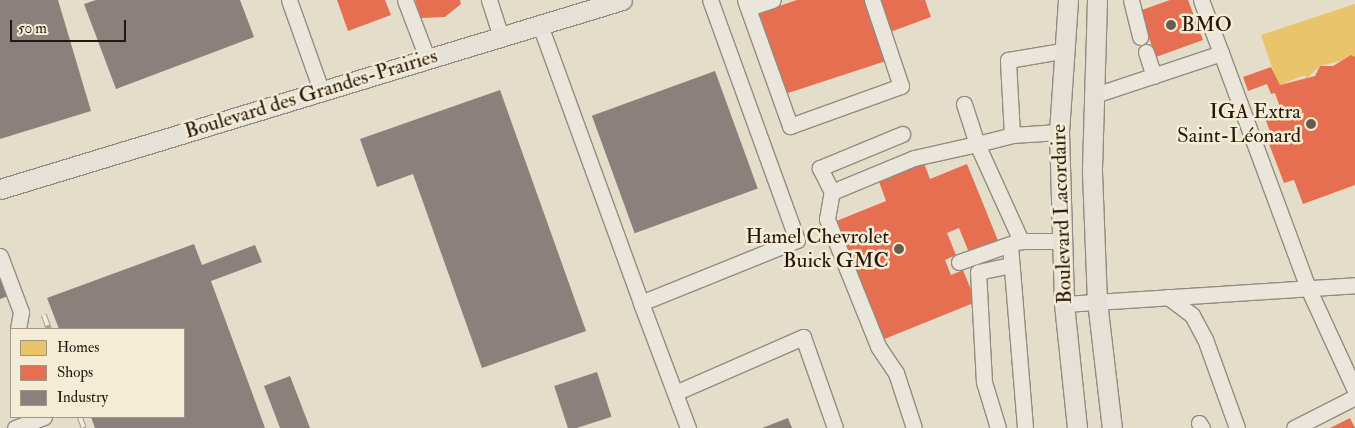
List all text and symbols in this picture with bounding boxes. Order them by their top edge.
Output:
scale bar [12,10,129,42]
place label: BMO [1181,12,1232,38]
text: 50 m [18,19,47,38]
marker: BMO [1165,19,1177,31]
street label: Boulevard des Grandes-Prairies [182,43,440,145]
place label: IGA Extra Saint-Léonard [1177,99,1301,149]
marker: IGA Extra Saint-Léonard [1305,118,1317,130]
street label: Boulevard Lacordaire [1046,124,1078,304]
place label: Hamel Chevrolet Buick GMC [745,224,889,274]
marker: Hamel Chevrolet Buick GMC [893,243,905,255]
legend [10,328,185,418]
text: Homes [57,338,99,357]
text: Shops [57,363,93,382]
text: Industry [57,388,108,407]

